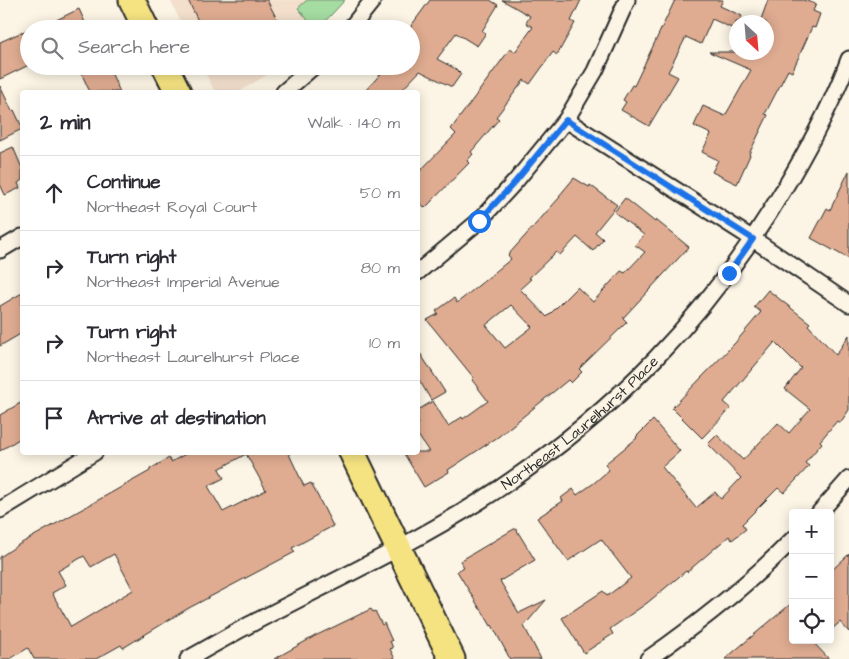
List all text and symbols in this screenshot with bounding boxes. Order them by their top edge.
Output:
north arrow [729,15,774,60]
search box [20,20,420,75]
icon: search [38,34,66,62]
text: Search here [78,34,190,61]
text: 2 min [40,108,90,137]
text: Walk · 140 m [308,112,400,134]
text: Continue [87,169,161,196]
icon: ahead [40,179,68,207]
text: 50 m [360,182,400,204]
text: Northeast Royal Court [87,196,257,218]
route start [468,210,491,233]
text: Turn right [87,244,176,271]
icon: right [40,254,68,282]
text: 80 m [361,257,400,279]
route end [718,262,741,285]
text: Northeast Imperial Avenue [87,271,280,293]
text: Turn right [87,319,176,346]
icon: right [40,329,68,357]
text: 10 m [369,332,400,354]
text: Northeast Laurelhurst Place [87,346,300,368]
street label: Northeast Laurelhurst Place [497,351,663,495]
icon: arrive [40,404,68,432]
text: Arrive at destination [87,405,266,432]
map controls [789,509,834,644]
button: + [789,509,834,554]
button: − [789,554,834,599]
button: locate [789,599,834,644]

